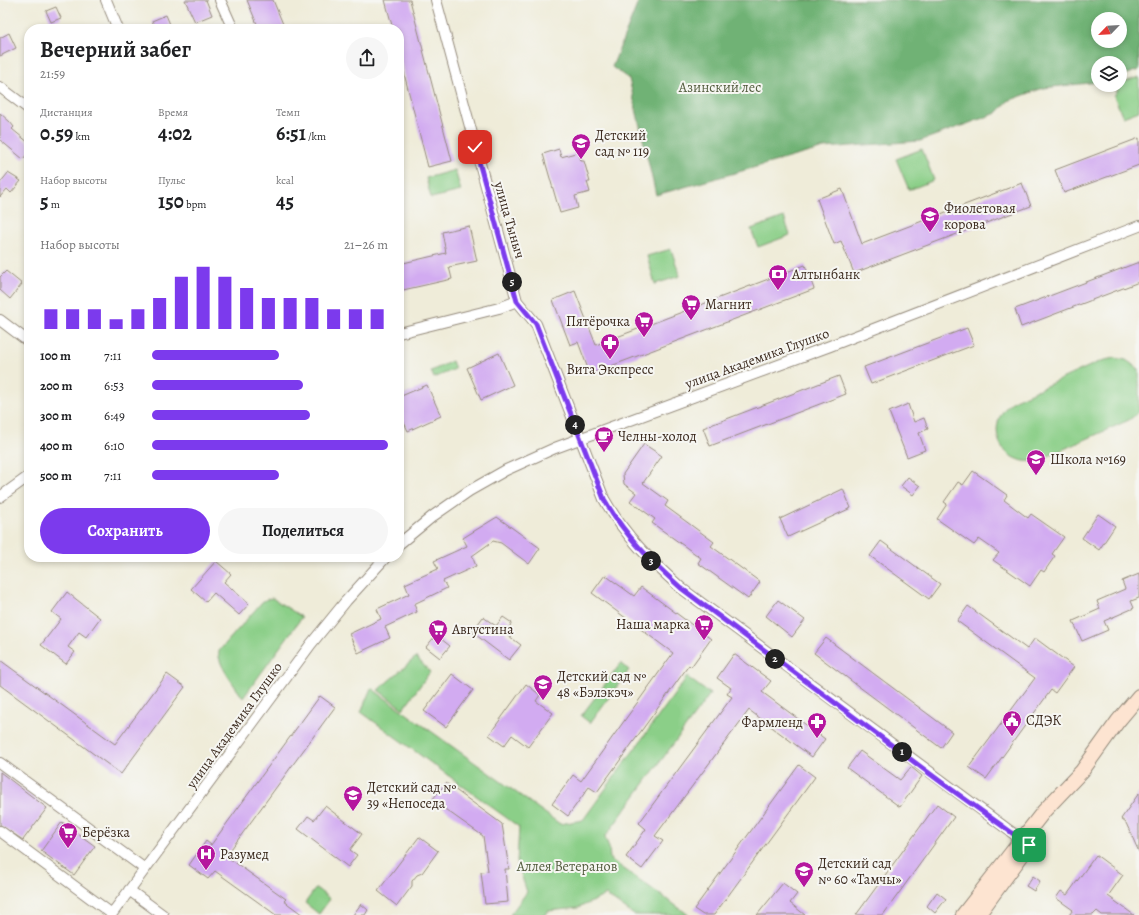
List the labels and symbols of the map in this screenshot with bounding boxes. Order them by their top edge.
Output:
north arrow [1091,12,1127,48]
park label: Азинский лес [678,78,761,97]
place label: Детский сад № 119 [595,126,649,161]
pin [458,130,492,164]
school or university icon: Детский сад № 119 [570,132,592,160]
street label: улица Тыныч [489,178,530,261]
place label: Фиолетовая корова [944,199,1016,234]
school or university icon: Фиолетовая корова [919,205,941,233]
bank icon: Алтынбанк [767,263,789,291]
place label: Алтынбанк [791,265,860,284]
pin: 5 [502,272,522,292]
supermarket icon: Магнит [680,293,702,321]
place label: Магнит [705,295,752,314]
supermarket icon: Пятёрочка [633,310,655,338]
place label: Пятёрочка [566,312,631,331]
street label: улица Академика Глушко [682,324,832,394]
pharmacy icon: Вита Экспресс [599,332,621,360]
place label: Вита Экспресс [566,360,654,379]
pin: 4 [565,415,585,435]
cafe icon: Челны-холод [593,425,615,453]
place label: Челны-холод [618,427,697,446]
school or university icon: Школа №169 [1025,448,1047,476]
place label: Школа №169 [1050,450,1126,469]
pin: 3 [641,551,661,571]
supermarket icon: Наша марка [693,613,715,641]
place label: Наша марка [616,615,691,634]
supermarket icon: Августина [427,618,449,646]
place label: Августина [451,620,514,639]
pin: 2 [765,649,785,669]
street label: улица Академика Глушко [181,658,287,793]
place label: Детский сад № 48 «Бэлэкэч» [557,667,646,702]
school or university icon: Детский сад № 48 «Бэлэкэч» [532,673,554,701]
public building icon: СДЭК [1001,709,1023,737]
pharmacy icon: Фармленд [806,711,828,739]
place label: СДЭК [1026,711,1061,730]
place label: Фармленд [742,713,803,732]
pin: 1 [892,742,912,762]
place label: Детский сад № 39 «Непоседа [367,778,456,813]
school or university icon: Детский сад № 39 «Непоседа [342,784,364,812]
supermarket icon: Берёзка [57,821,79,849]
place label: Берёзка [82,823,130,842]
pin [1012,828,1046,862]
hospital icon: Разумед [195,843,217,871]
place label: Разумед [220,845,269,864]
place label: Детский сад № 60 «Тамчы» [818,854,902,889]
park label: Аллея Ветеранов [516,857,618,876]
school or university icon: Детский сад № 60 «Тамчы» [793,860,815,888]

